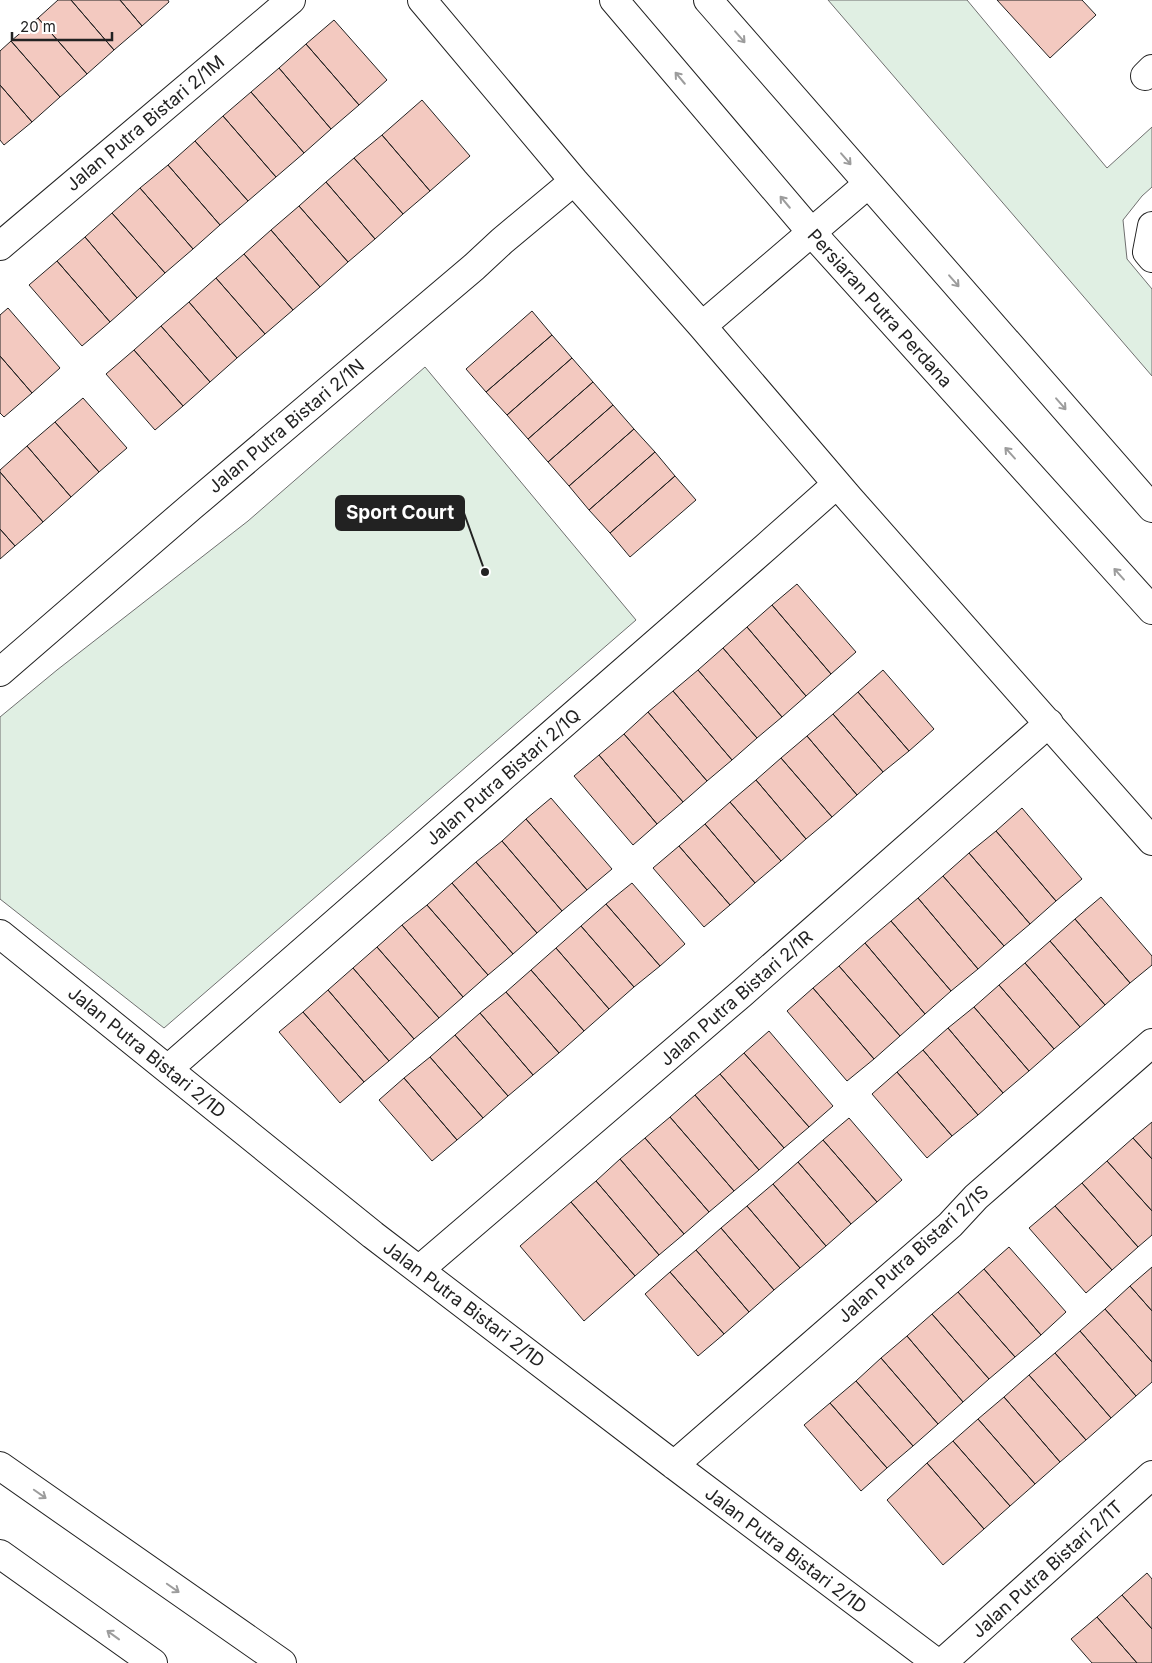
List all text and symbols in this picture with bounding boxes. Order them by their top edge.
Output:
scale bar [12,10,112,42]
text: 20 m [20,17,56,36]
one-way arrow [734,30,745,43]
street label: Jalan Putra Bistari 2/1M [62,51,228,195]
one-way arrow [675,72,686,85]
one-way arrow [841,153,852,166]
one-way arrow [780,196,791,209]
street label: Persiaran Putra Perdana [803,225,957,391]
one-way arrow [948,275,959,288]
street label: Jalan Putra Bistari 2/1N [204,355,368,497]
one-way arrow [1055,397,1066,410]
one-way arrow [1005,447,1016,460]
callout: Sport Court [336,496,464,530]
text: Sport Court [346,501,454,524]
one-way arrow [1113,567,1125,580]
street label: Jalan Putra Bistari 2/1Q [422,704,584,850]
street label: Jalan Putra Bistari 2/1R [655,926,817,1070]
street label: Jalan Putra Bistari 2/1D [64,982,230,1122]
street label: Jalan Putra Bistari 2/1S [833,1181,993,1327]
street label: Jalan Putra Bistari 2/1D [379,1236,549,1372]
street label: Jalan Putra Bistari 2/1D [701,1482,871,1618]
one-way arrow [33,1489,47,1499]
street label: Jalan Putra Bistari 2/1T [967,1496,1127,1642]
one-way arrow [165,1583,179,1593]
one-way arrow [106,1630,120,1640]

